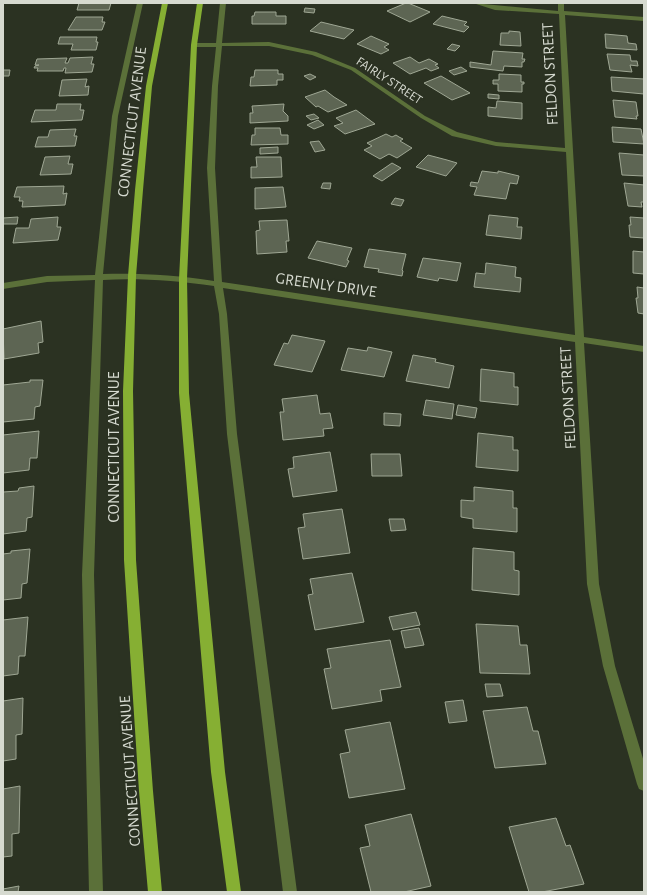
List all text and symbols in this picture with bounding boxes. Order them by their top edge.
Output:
street label: FELDON STREET [539,22,561,126]
street label: CONNECTICUT AVENUE [115,46,149,198]
street label: FAIRLY STREET [354,55,425,107]
street label: GREENLY DRIVE [275,270,378,300]
street label: FELDON STREET [557,346,579,450]
street label: CONNECTICUT AVENUE [106,371,122,523]
street label: CONNECTICUT AVENUE [117,695,143,847]

